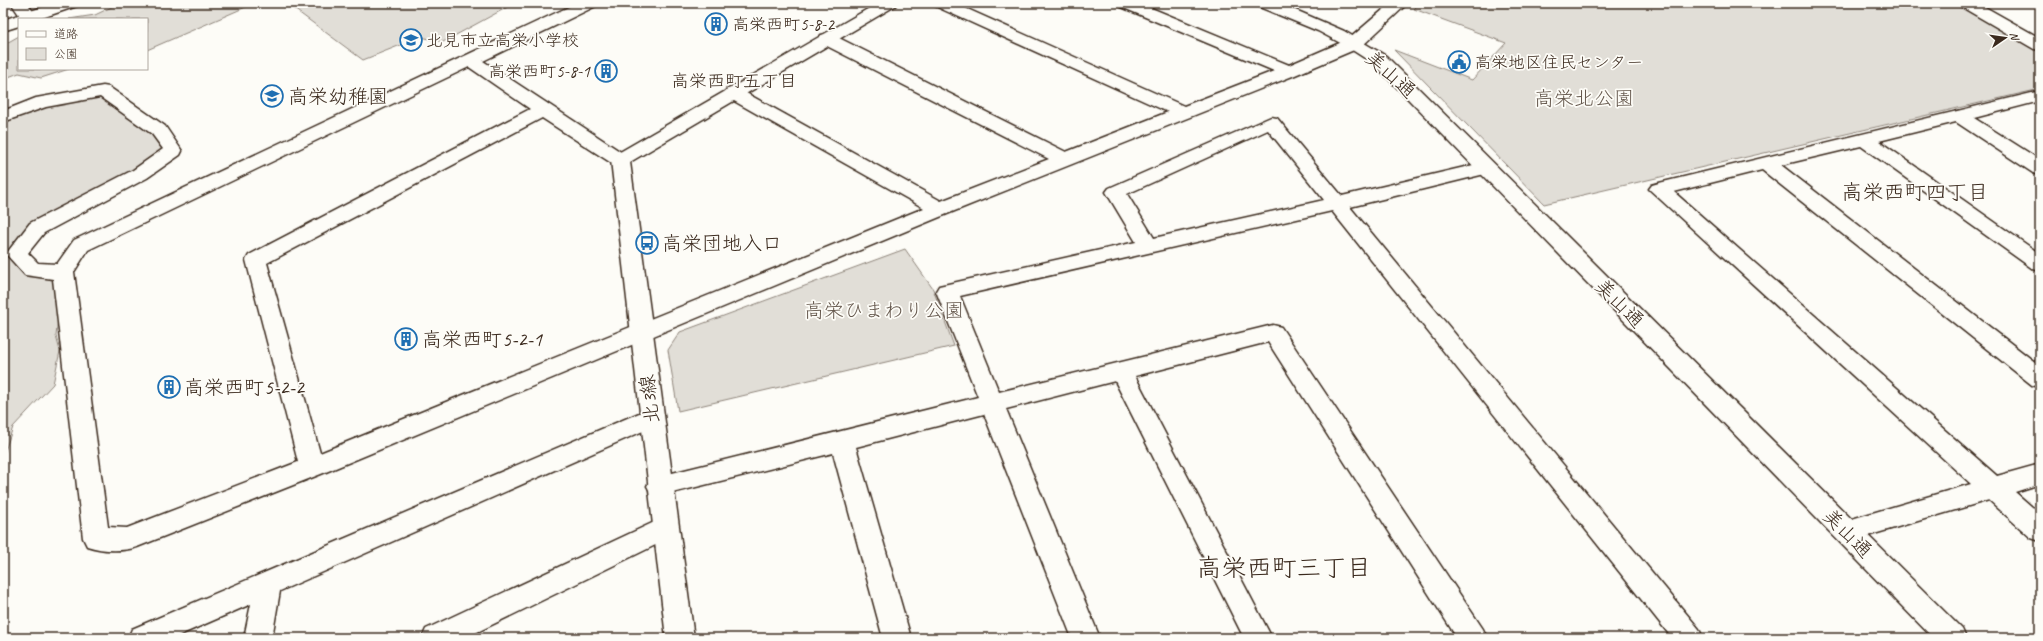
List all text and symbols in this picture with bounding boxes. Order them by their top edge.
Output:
building icon: 高栄西町5-8-2 [703,11,729,37]
place label: 高栄西町5-8-2 [732,14,835,35]
legend [18,18,148,70]
north arrow [1985,18,2025,58]
text: 道路 [54,26,78,42]
school or university icon: 北見市立高栄小学校 [398,27,424,53]
place label: 北見市立高栄小学校 [426,30,579,51]
text: N [2007,31,2023,43]
street label: 美山通 [1360,45,1421,104]
text: 公園 [54,46,78,62]
public building icon: 高栄地区住民センター [1446,49,1472,75]
place label: 高栄地区住民センター [1474,52,1643,73]
building icon: 高栄西町5-8-1 [593,58,619,84]
place label: 高栄西町5-8-1 [488,61,591,82]
district label: 高栄西町五丁目 [671,70,797,92]
school or university icon: 高栄幼稚園 [259,83,285,109]
place label: 高栄幼稚園 [288,84,388,109]
park label: 高栄北公園 [1534,86,1634,111]
district label: 高栄西町四丁目 [1842,179,1989,205]
bus stop icon: 高栄団地入口 [634,230,660,256]
place label: 高栄団地入口 [662,231,782,256]
street label: 美山通 [1590,273,1650,333]
park label: 高栄ひまわり公園 [804,298,964,323]
building icon: 高栄西町5-2-1 [393,326,419,352]
place label: 高栄西町5-2-1 [422,327,543,352]
street label: 北3線 [634,373,665,425]
building icon: 高栄西町5-2-2 [156,374,182,400]
place label: 高栄西町5-2-2 [184,375,306,400]
street label: 美山通 [1818,503,1878,563]
district label: 高栄西町三丁目 [1196,552,1372,584]

